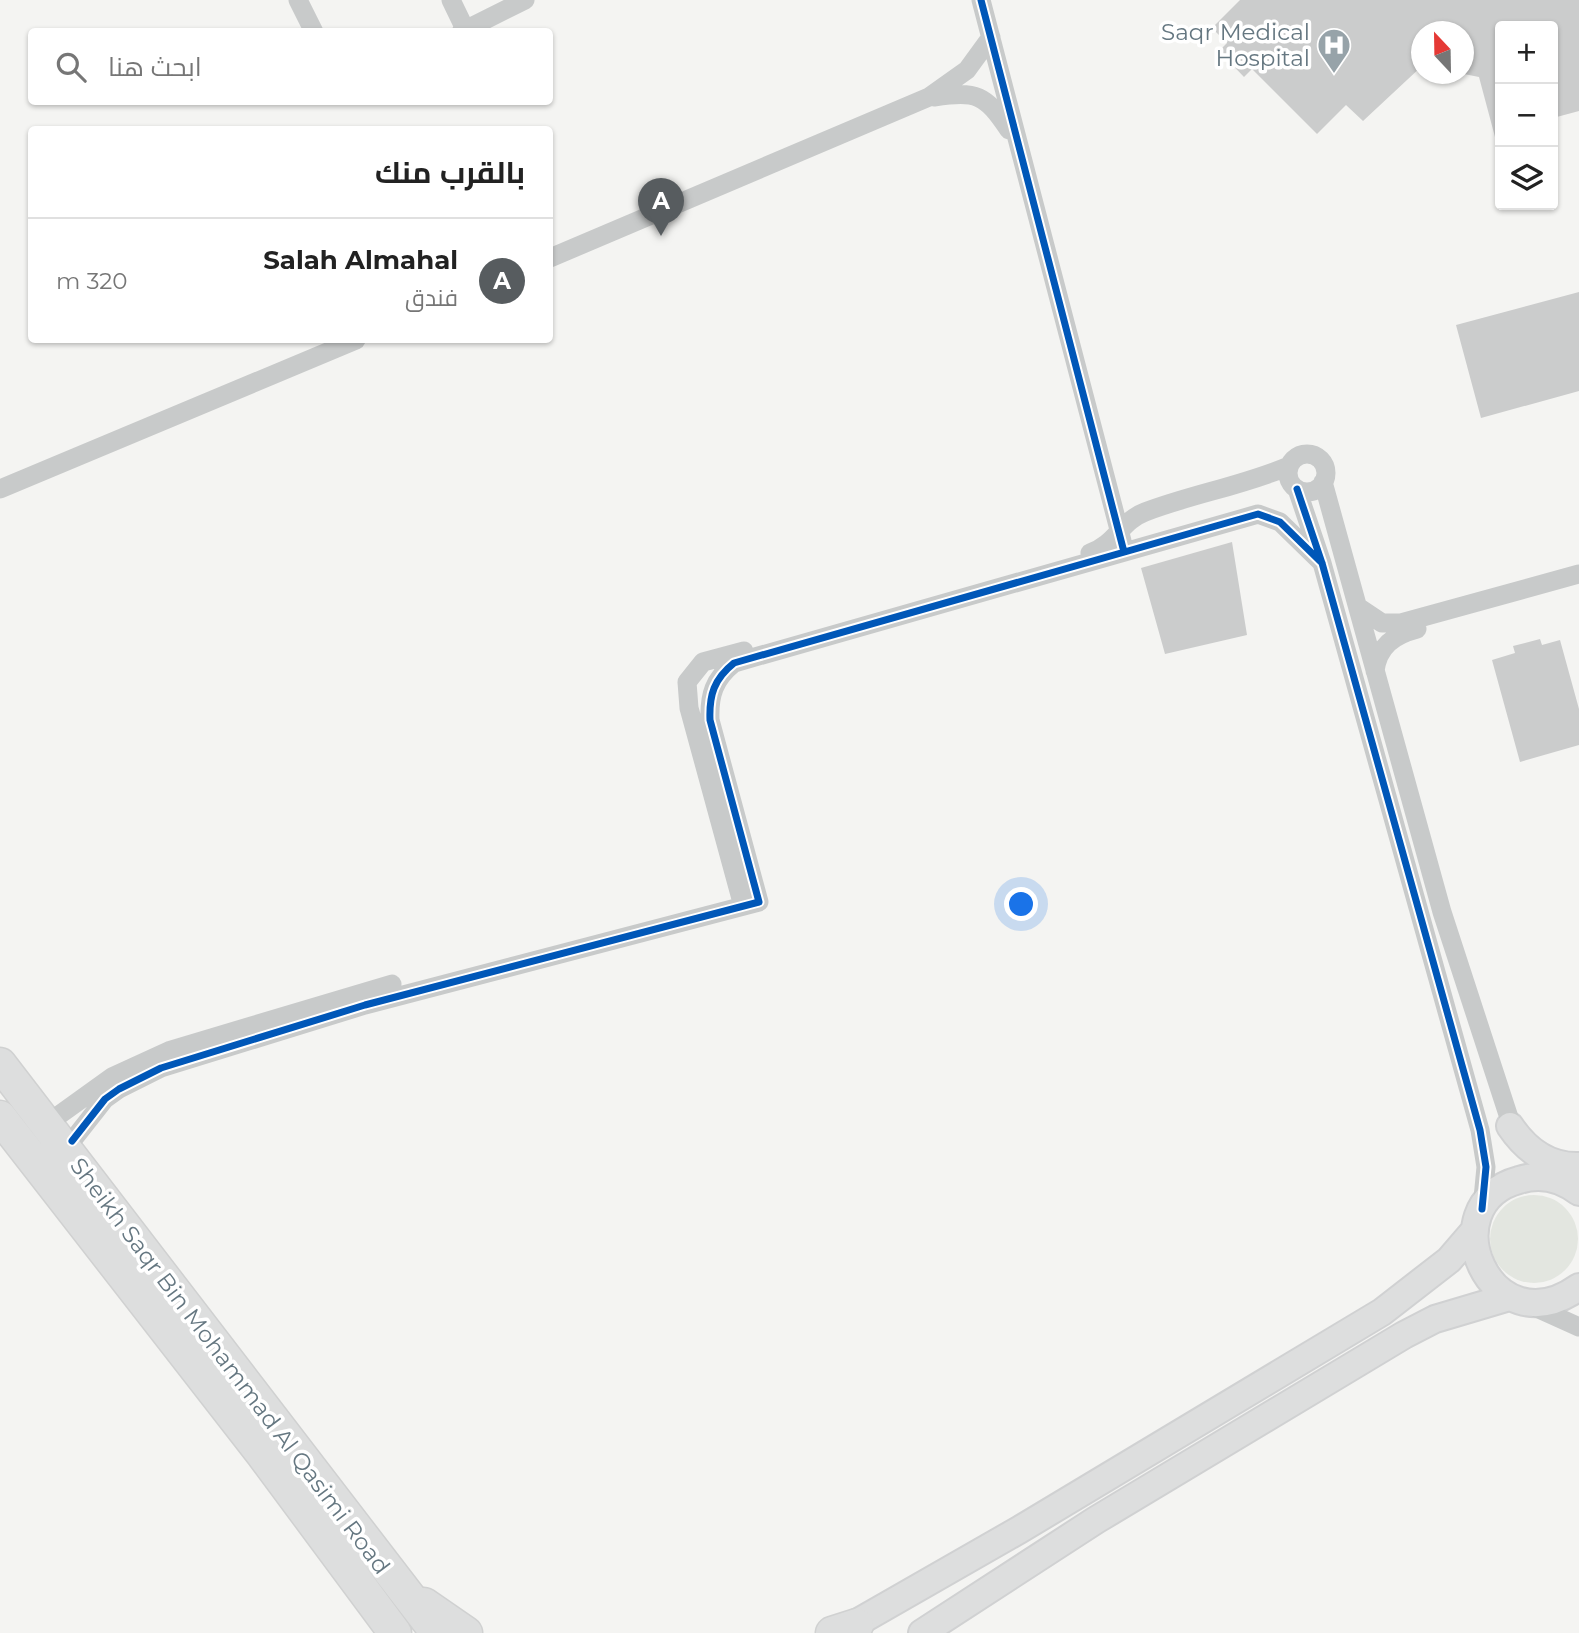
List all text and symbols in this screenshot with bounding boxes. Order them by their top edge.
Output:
place label: Saqr Medical Hospital [1161,18,1310,72]
north arrow [1411,21,1474,84]
map controls [1495,21,1558,210]
button: + [1495,21,1558,84]
hospital icon: Saqr Medical Hospital [1315,26,1353,75]
search box [28,28,553,105]
icon: search [52,48,90,86]
text: ابحث هنا [108,51,202,83]
button: − [1495,84,1558,147]
button: layers [1495,147,1558,210]
text: بالقرب منك [375,154,525,191]
pin: A [638,178,684,236]
text: Salah Almahal [263,244,458,276]
text: 320 m [56,267,128,295]
text: A [493,267,511,295]
text: فندق [405,284,458,312]
your location [1004,887,1038,921]
street label: Sheikh Saqr Bin Mohammad Al Qasimi Road [64,1152,396,1580]

